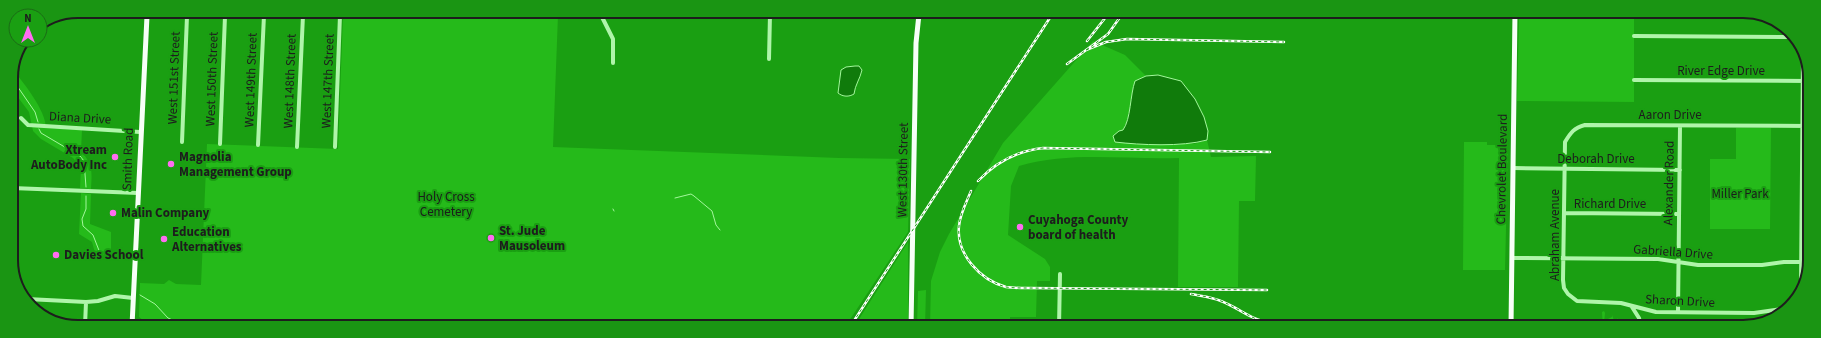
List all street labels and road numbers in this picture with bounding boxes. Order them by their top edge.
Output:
street label: West 151st Street [163,31,185,125]
street label: West 150th Street [201,31,223,127]
street label: West 149th Street [240,32,262,128]
street label: West 148th Street [279,33,301,129]
street label: West 147th Street [317,33,339,129]
street label: River Edge Drive [1677,62,1765,80]
street label: Aaron Drive [1638,106,1702,124]
street label: Diana Drive [48,107,112,129]
street label: Chevrolet Boulevard [1492,114,1512,224]
street label: West 130th Street [893,122,913,218]
street label: Smith Road [118,127,138,191]
street label: Alexander Road [1659,140,1679,226]
street label: Deborah Drive [1557,150,1635,168]
street label: Abraham Avenue [1546,189,1564,281]
street label: Richard Drive [1574,195,1646,213]
street label: Gabriella Drive [1633,240,1713,264]
street label: Sharon Drive [1645,290,1715,312]

